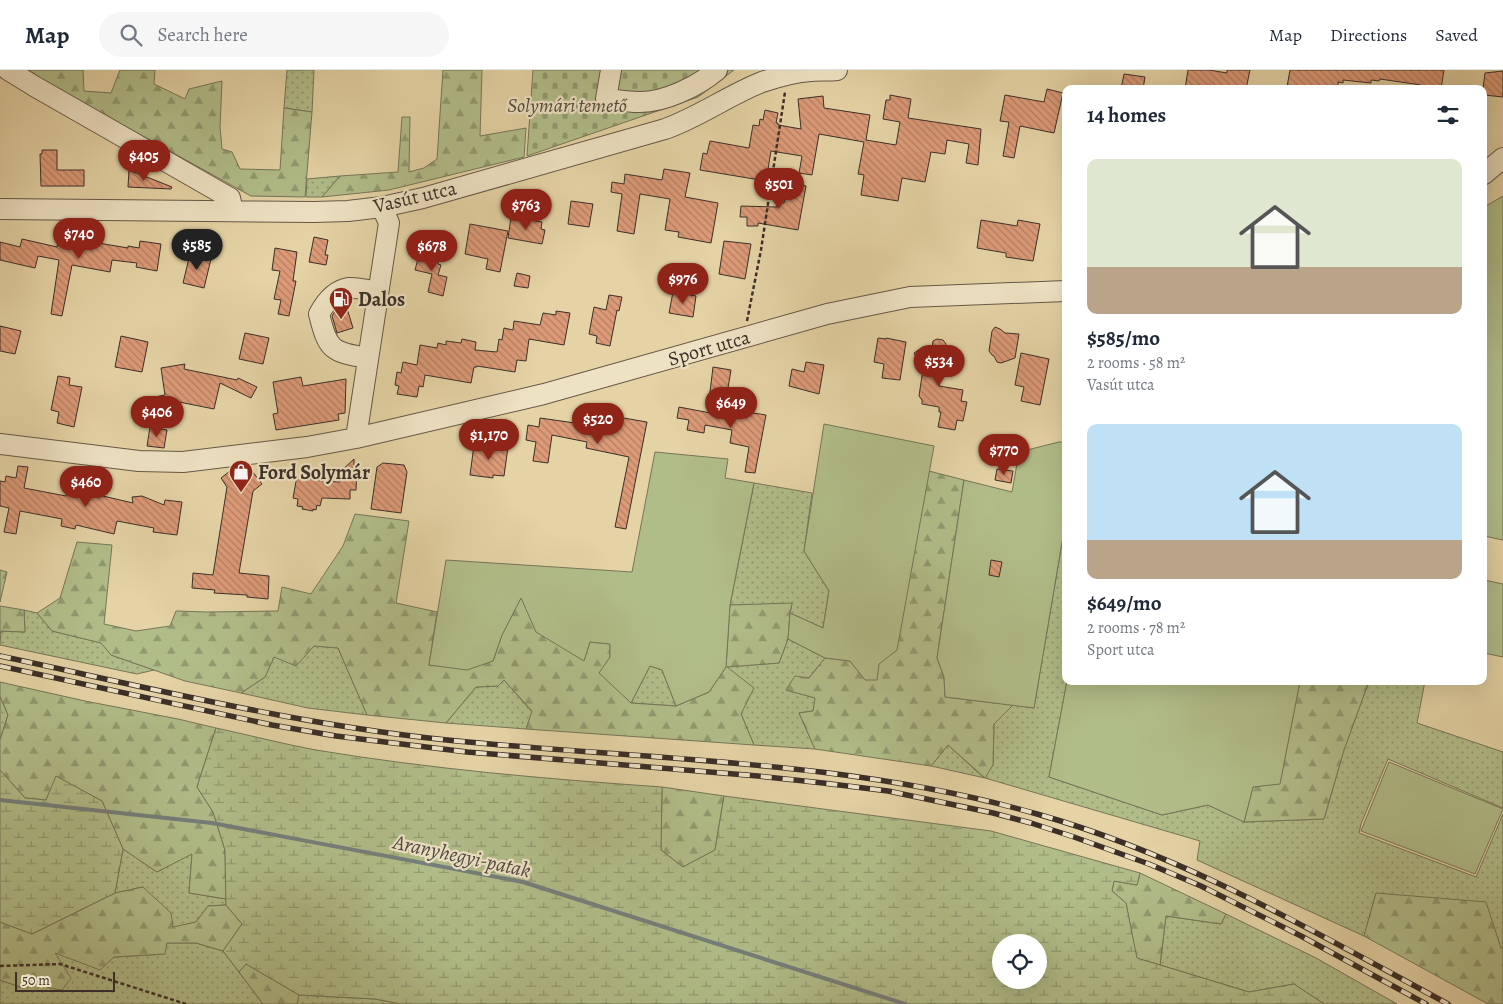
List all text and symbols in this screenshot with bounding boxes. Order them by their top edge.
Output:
search box [99,12,449,57]
text: Map [25,19,69,51]
icon: search [117,21,145,49]
text: Search here [157,22,248,48]
text: Map [1269,23,1302,47]
text: Directions [1330,23,1407,47]
text: Saved [1435,23,1478,47]
park label: Solymári temető [507,92,628,119]
text: 14 homes [1087,101,1166,129]
icon: filters [1434,101,1462,129]
pin: $405 [114,140,174,182]
text: $405 [129,145,159,167]
pin: $501 [749,168,809,210]
text: $501 [765,173,793,195]
street label: Vasút utca [370,174,460,220]
pin: $763 [496,189,556,231]
icon: home [1230,192,1320,282]
text: $763 [512,194,540,216]
pin: $740 [49,218,109,260]
text: $740 [64,223,94,245]
pin: $585 [167,228,227,271]
pin: $678 [402,230,462,272]
text: $585 [183,234,211,256]
text: $678 [417,235,447,257]
pin: $976 [653,262,713,305]
text: $976 [668,268,698,290]
fuel station icon: Dalos [328,286,354,320]
place label: Dalos [358,286,405,313]
street label: Sport utca [665,323,754,373]
text: $585/mo [1087,324,1160,352]
pin: $534 [909,344,969,387]
text: $534 [925,350,953,372]
text: 2 rooms · 58 m² [1087,352,1185,374]
text: Vasút utca [1087,374,1155,396]
pin: $649 [701,386,761,429]
text: $649 [716,392,746,414]
pin: $406 [127,396,187,438]
text: $406 [142,401,172,423]
pin: $520 [568,402,628,445]
text: $520 [583,408,613,430]
pin: $1,170 [448,418,530,461]
text: $1,170 [470,424,508,446]
pin: $770 [974,434,1034,476]
text: $770 [989,439,1019,461]
icon: home [1230,457,1320,547]
shop icon: Ford Solymár [228,459,254,493]
place label: Ford Solymár [258,459,370,486]
pin: $460 [56,466,116,508]
text: $460 [71,471,101,493]
text: $649/mo [1087,589,1162,617]
text: 2 rooms · 78 m² [1087,617,1185,639]
text: Sport utca [1087,639,1155,661]
water label: Aranyhegyi-patak [390,828,533,884]
map controls [992,934,1047,989]
button: locate [992,934,1047,989]
scale bar [15,969,115,992]
text: 50 m [22,971,50,990]

